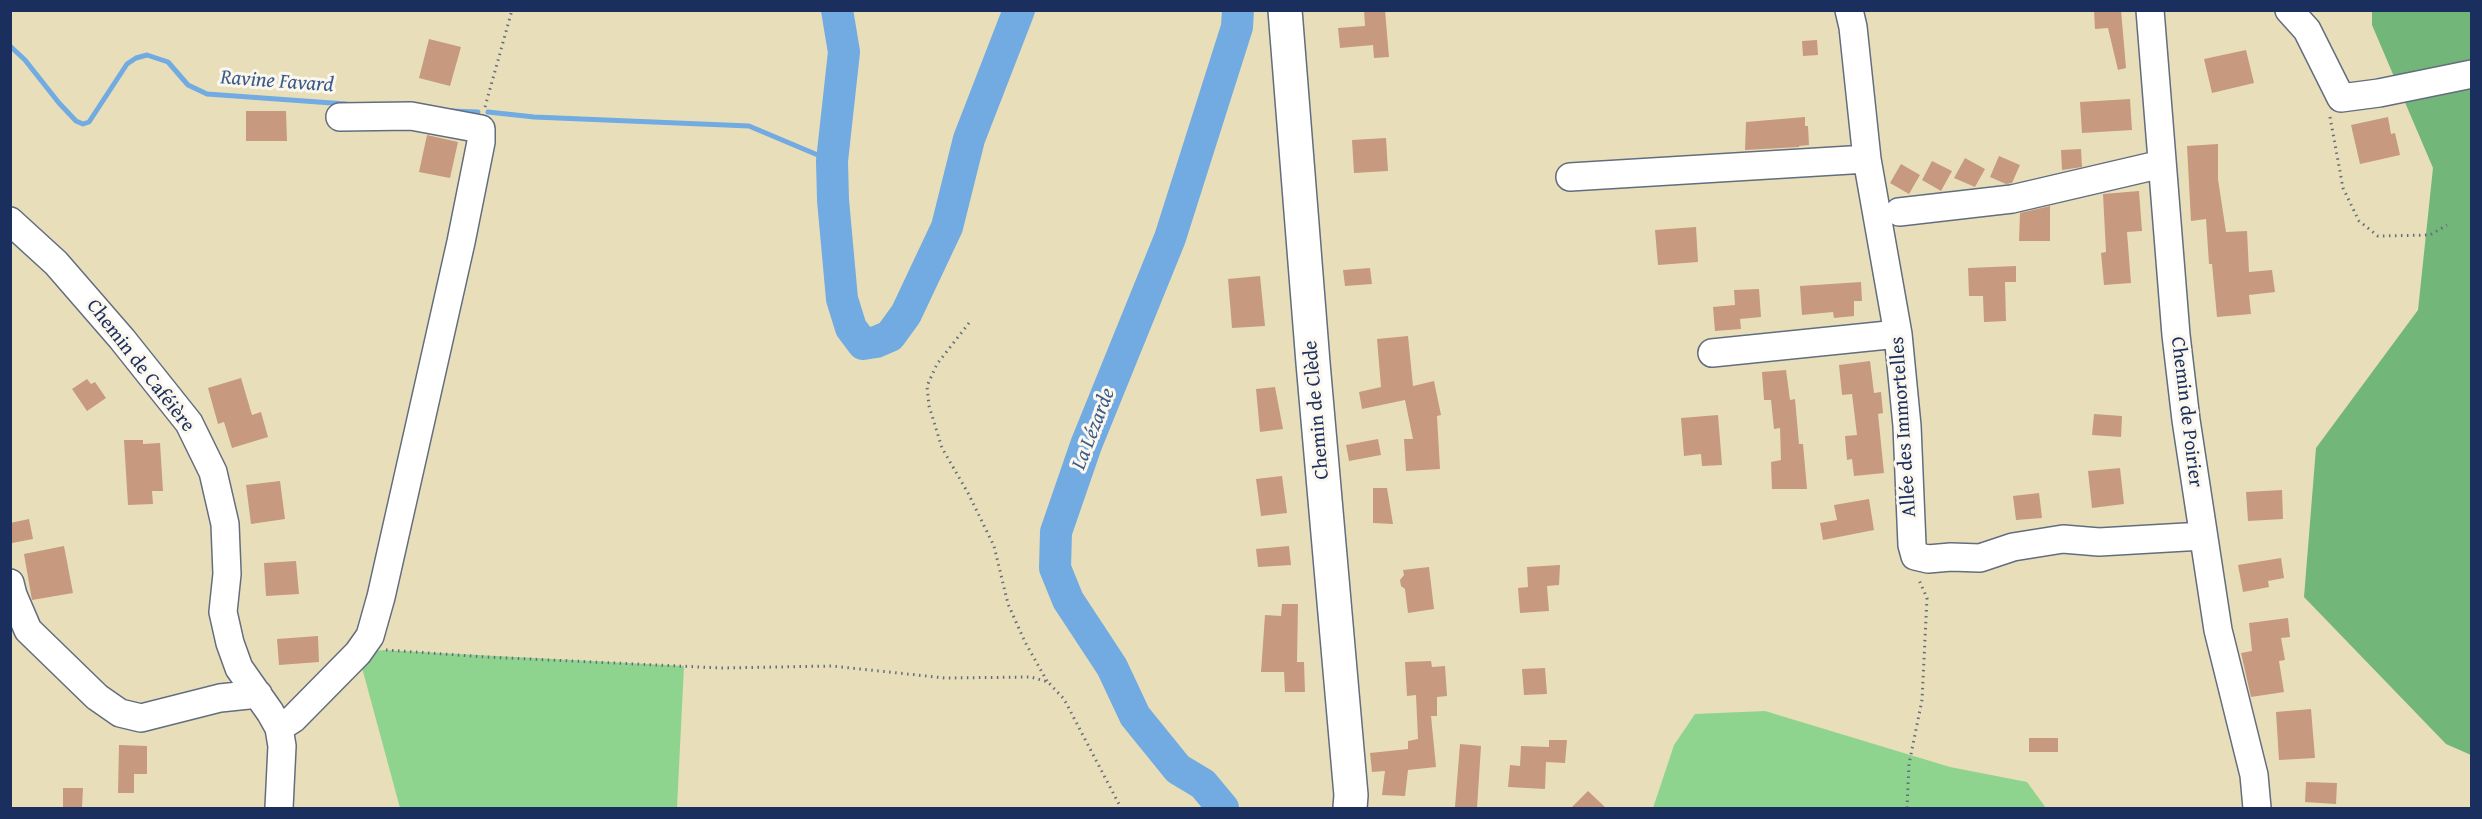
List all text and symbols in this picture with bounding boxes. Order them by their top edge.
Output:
water label: Ravine Favard [219,65,335,99]
street label: Chemin de Caféière [81,295,199,437]
street label: Chemin de Poirier [2165,335,2207,489]
street label: Allée des Immortelles [1886,336,1922,518]
street label: Chemin de Clède [1299,339,1335,481]
water label: La Lézarde [1067,385,1121,473]

